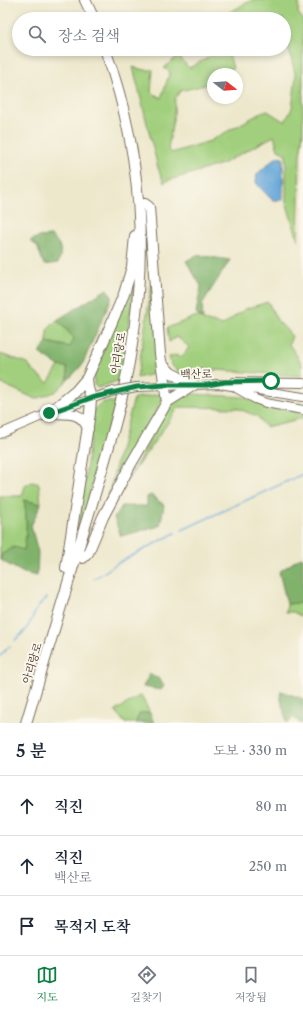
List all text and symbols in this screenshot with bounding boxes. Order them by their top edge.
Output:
search box [12,12,291,56]
icon: search [26,23,48,45]
text: 장소 검색 [58,26,120,45]
north arrow [207,68,243,104]
street label: 아리랑로 [107,330,129,375]
street label: 백산로 [180,367,212,381]
route start [262,372,280,390]
route end [40,404,58,422]
street label: 아리랑로 [19,640,45,685]
text: 5 분 [16,741,46,761]
text: 도보 · 330 m [213,742,287,758]
icon: ahead [16,795,38,817]
text: 직진 [54,797,83,816]
text: 80 m [255,798,287,814]
text: 직진 [54,848,83,867]
icon: ahead [16,855,38,877]
text: 250 m [249,858,287,874]
text: 백산로 [54,869,92,885]
icon: arrive [16,915,38,937]
text: 목적지 도착 [54,917,130,936]
tab: 지도 [36,964,58,1004]
tab: 길찾기 [131,964,163,1004]
tab: 저장됨 [235,964,267,1004]

